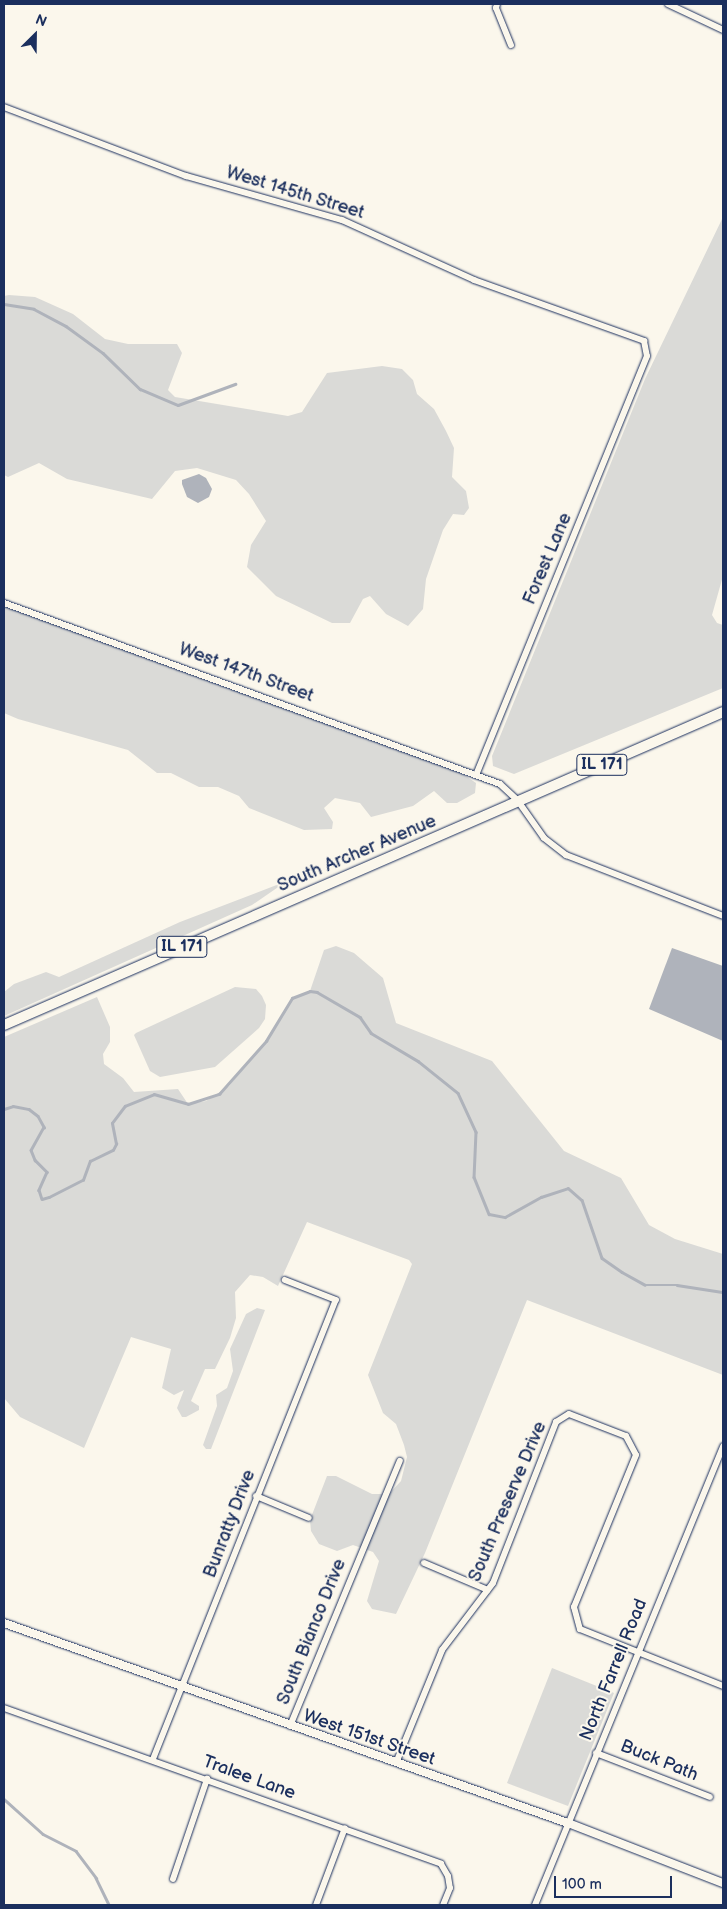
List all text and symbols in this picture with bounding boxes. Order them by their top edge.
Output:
north arrow [10,10,60,60]
text: N [33,11,49,31]
street label: West 145th Street [223,162,367,224]
street label: Forest Lane [519,510,577,608]
street label: West 147th Street [176,639,316,707]
road number: IL 171 [576,752,628,778]
street label: South Archer Avenue [274,811,440,897]
road number: IL 171 [156,934,208,960]
street label: South Preserve Drive [464,1419,552,1585]
street label: Bunratty Drive [199,1466,261,1582]
street label: South Bianco Drive [273,1556,351,1708]
street label: North Farrell Road [576,1596,652,1744]
street label: West 151st Street [300,1705,438,1771]
street label: Buck Path [617,1736,701,1786]
street label: Tralee Lane [200,1751,298,1805]
scale bar [557,1866,674,1898]
text: 100 m [562,1875,602,1894]

